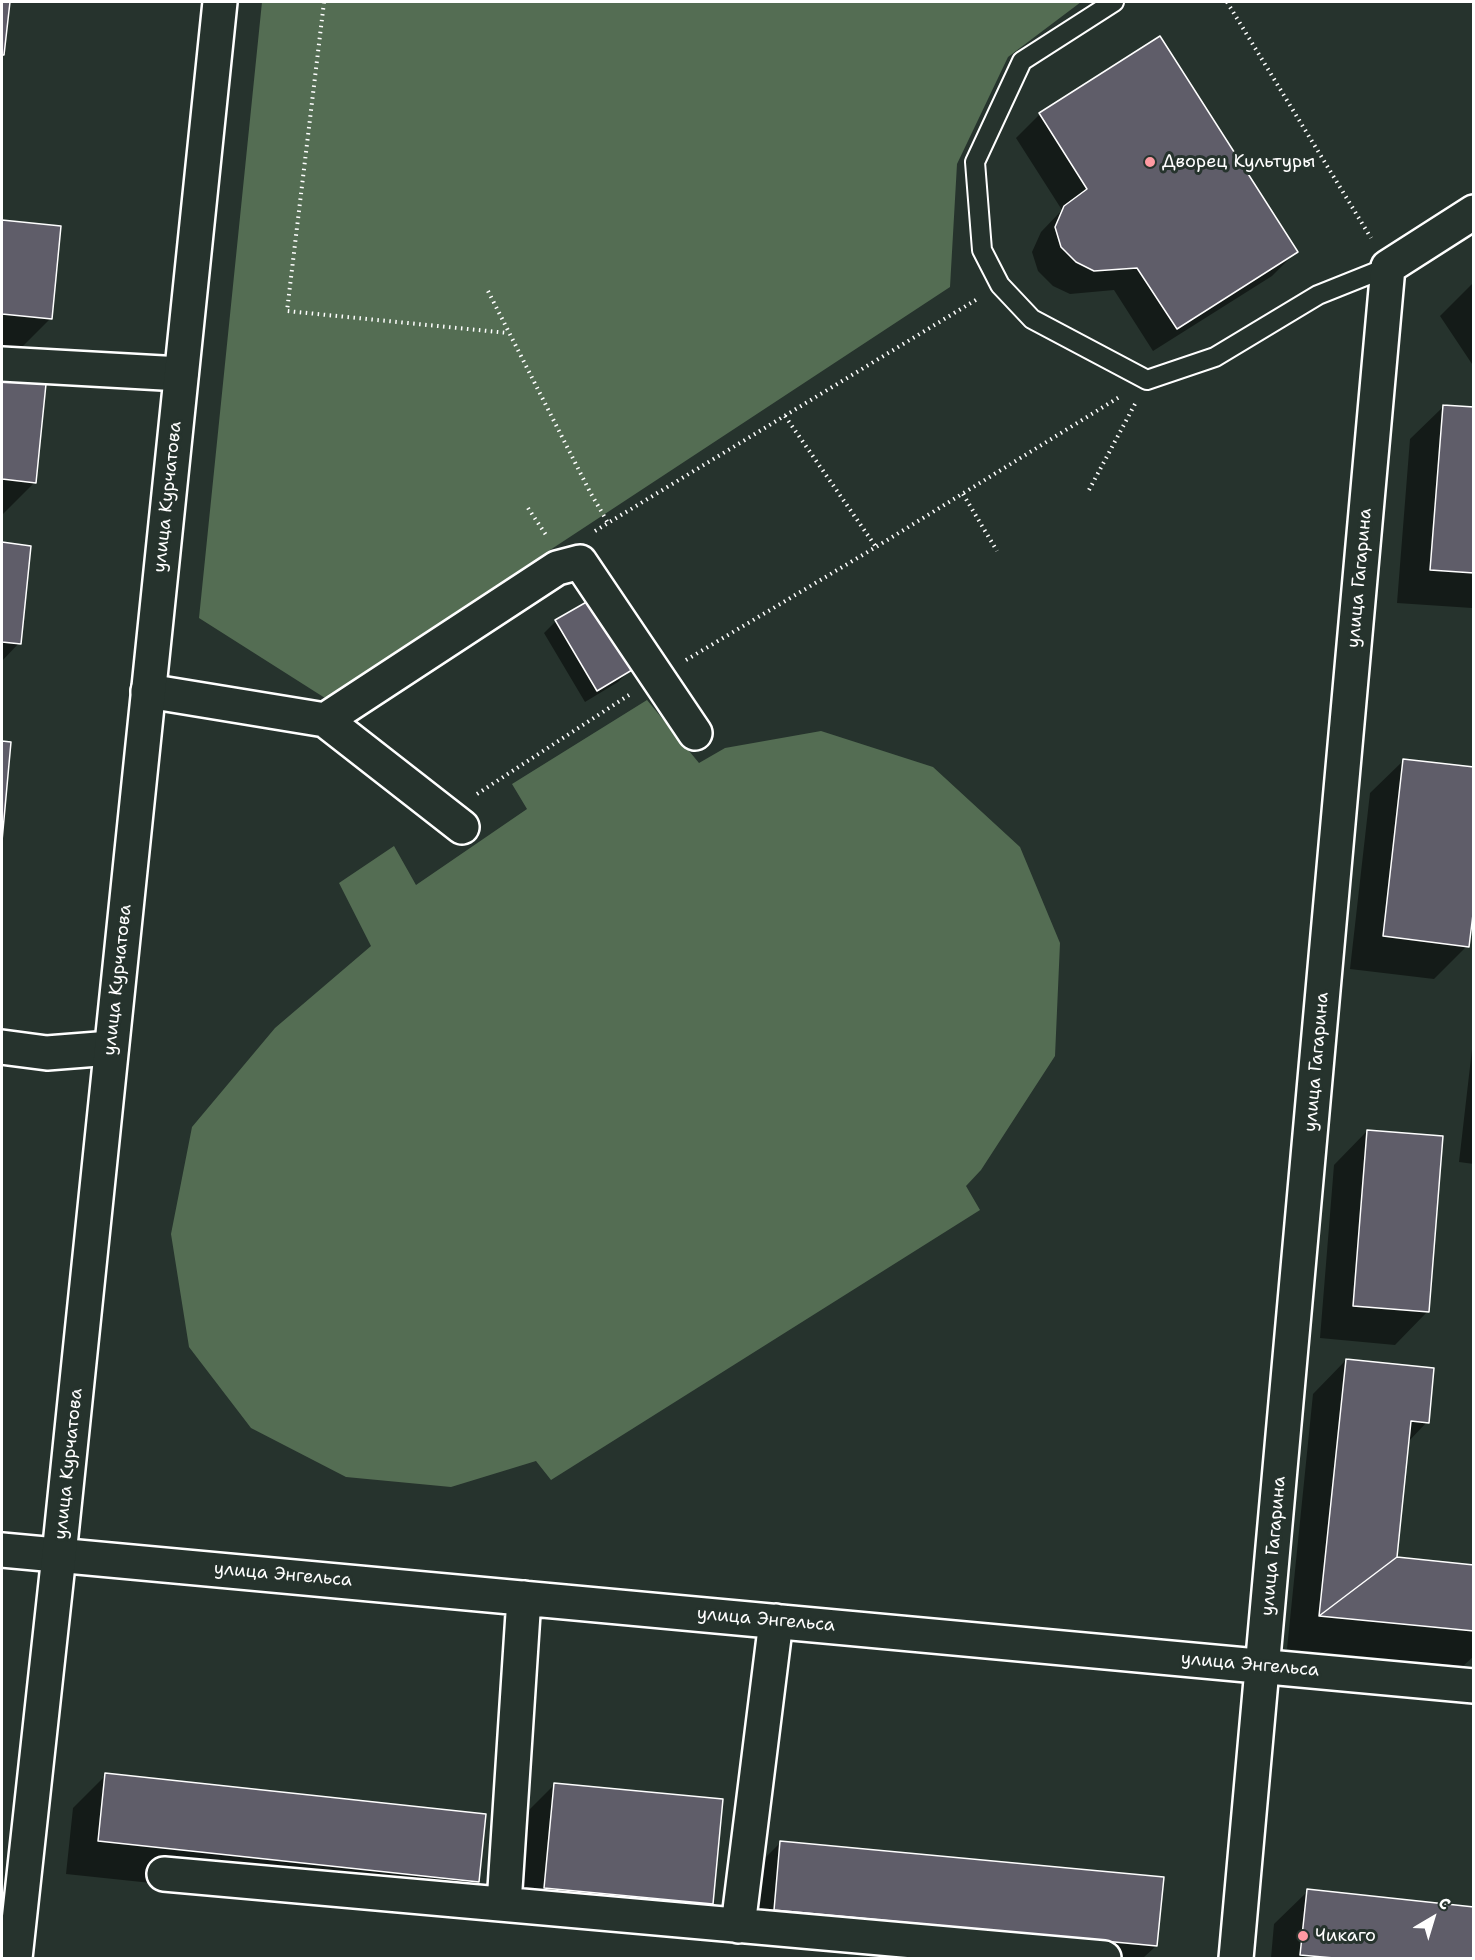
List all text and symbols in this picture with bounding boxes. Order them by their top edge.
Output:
place label: Дворец Культуры [1162,151,1315,173]
marker: Дворец Культуры [1143,155,1157,169]
street label: улица Курчатова [149,420,187,574]
street label: улица Гагарина [1343,507,1377,649]
street label: улица Курчатова [99,903,137,1057]
street label: улица Гагарина [1300,991,1334,1133]
street label: улица Курчатова [50,1387,88,1541]
street label: улица Гагарина [1257,1475,1291,1617]
street label: улица Энгельса [213,1558,353,1592]
street label: улица Энгельса [696,1603,836,1637]
street label: улица Энгельса [1180,1648,1320,1682]
north arrow [1403,1888,1463,1948]
text: С [1434,1892,1455,1915]
place label: Чикаго [1315,1925,1376,1947]
marker: Чикаго [1296,1929,1310,1943]

